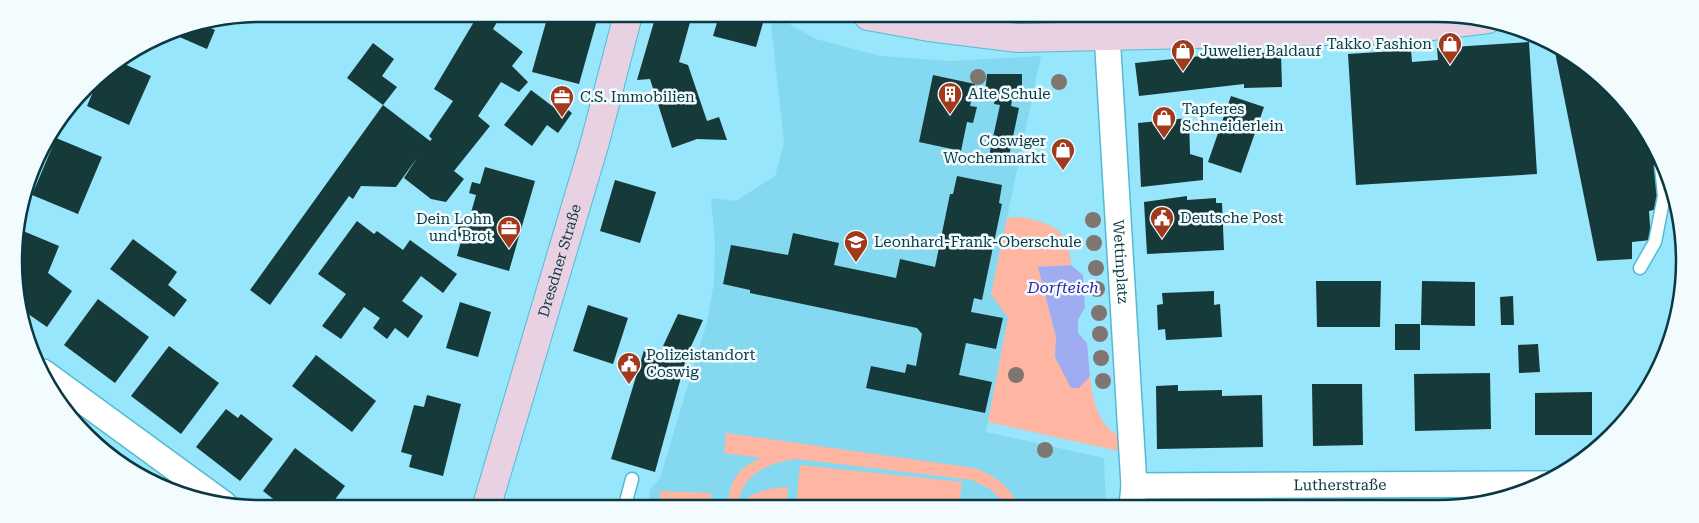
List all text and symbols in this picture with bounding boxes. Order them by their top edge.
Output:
shop icon: Takko Fashion [1437,31,1463,65]
place label: Takko Fashion [1327,35,1432,53]
shop icon: Juwelier Baldauf [1170,38,1196,72]
place label: Juwelier Baldauf [1200,42,1322,60]
building icon: Alte Schule [937,81,963,115]
office icon: C.S. Immobilien [549,84,575,118]
place label: Alte Schule [968,85,1051,103]
place label: C.S. Immobilien [580,88,695,106]
place label: Tapferes Schneiderlein [1182,100,1284,135]
shop icon: Tapferes Schneiderlein [1151,105,1177,139]
place label: Coswiger Wochenmarkt [943,132,1046,167]
shop icon: Coswiger Wochenmarkt [1050,137,1076,171]
street label: Dresdner Straße [534,202,585,319]
public building icon: Deutsche Post [1149,205,1175,239]
place label: Deutsche Post [1180,209,1284,227]
place label: Dein Lohn und Brot [416,210,492,245]
office icon: Dein Lohn und Brot [496,215,522,249]
street label: Wettinplatz [1109,219,1132,304]
school or university icon: Leonhard-Frank-Oberschule [843,229,869,263]
place label: Leonhard-Frank-Oberschule [874,233,1081,251]
water label: Dorfteich [1026,278,1099,297]
place label: Polizeistandort Coswig [646,346,756,381]
public building icon: Polizeistandort Coswig [616,351,642,385]
street label: Lutherstraße [1293,476,1387,494]

